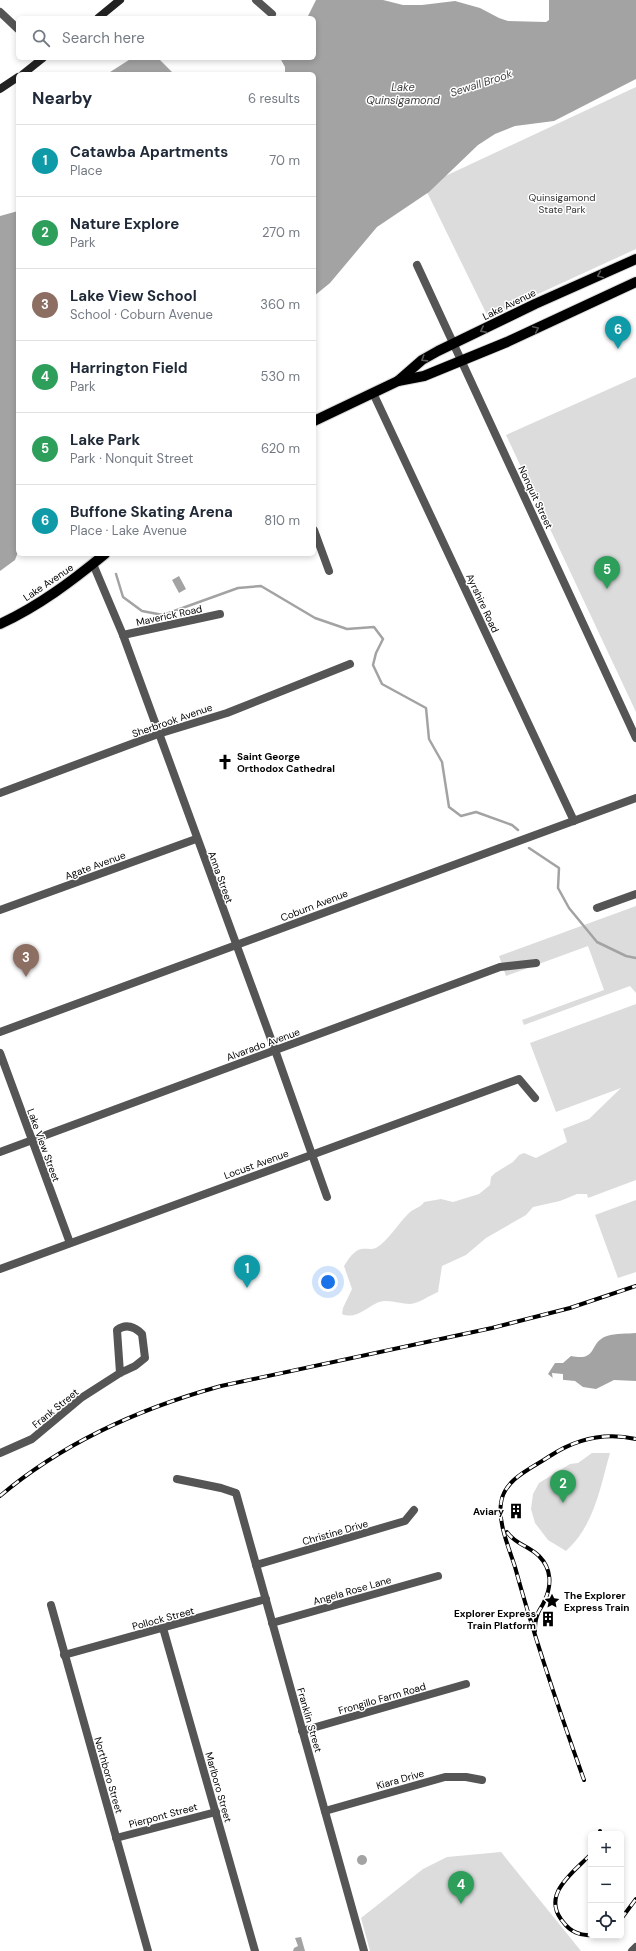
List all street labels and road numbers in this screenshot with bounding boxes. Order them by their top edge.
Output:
street label: Lake Avenue [480,286,538,323]
street label: Nonquit Street [515,464,556,531]
street label: Lake Avenue [21,561,76,604]
street label: Ayrshire Road [463,572,502,635]
street label: Maverick Road [135,602,203,629]
street label: Sherbrook Avenue [130,701,214,740]
street label: Agate Avenue [63,848,128,882]
street label: Anna Street [205,849,236,905]
street label: Coburn Avenue [279,887,350,924]
street label: Alvarado Avenue [225,1025,302,1064]
street label: Lake View Street [24,1107,63,1184]
street label: Locust Avenue [222,1147,291,1182]
street label: Frank Street [29,1386,81,1431]
street label: Christine Drive [301,1517,370,1548]
street label: Angela Rose Lane [311,1573,393,1608]
street label: Pollock Street [131,1604,196,1633]
street label: Frongillo Farm Road [337,1680,427,1717]
street label: Franklin Street [294,1686,325,1754]
street label: Northboro Street [91,1735,126,1815]
street label: Marlboro Street [202,1751,235,1824]
street label: Kiara Drive [375,1766,426,1793]
street label: Pierpont Street [127,1800,199,1831]

